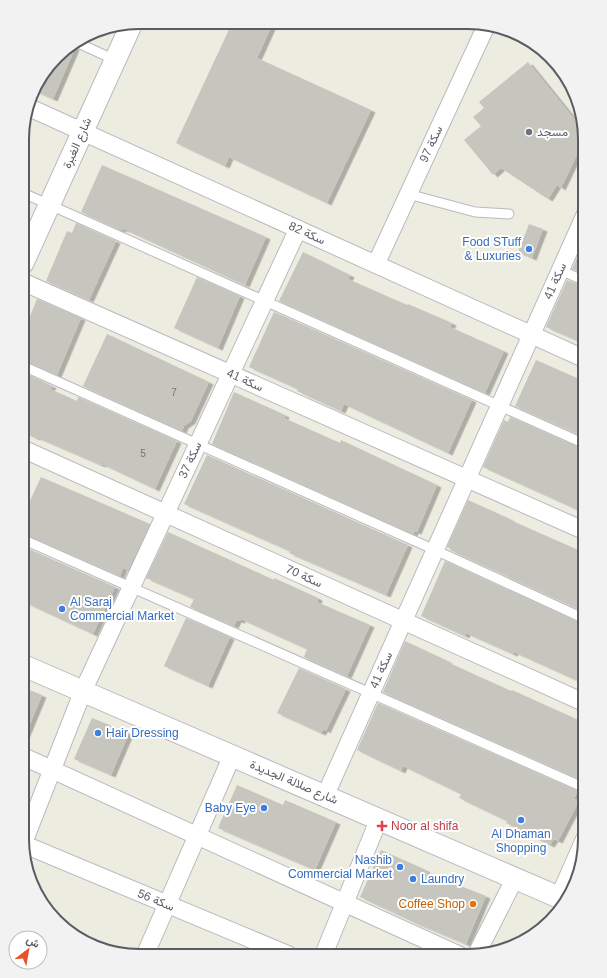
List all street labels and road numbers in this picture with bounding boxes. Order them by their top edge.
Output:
street label: شارع الغبرة [60,115,96,171]
street label: سكة 97 [417,124,445,164]
street label: سكة 82 [287,219,327,247]
street label: سكة 41 [541,261,569,301]
street label: سكة 41 [225,366,265,394]
street label: سكة 37 [176,440,204,480]
street label: سكة 70 [284,562,324,590]
street label: سكة 41 [367,650,395,690]
street label: شارع صلالة الجديدة [247,757,340,809]
street label: سكة 56 [136,886,176,914]

